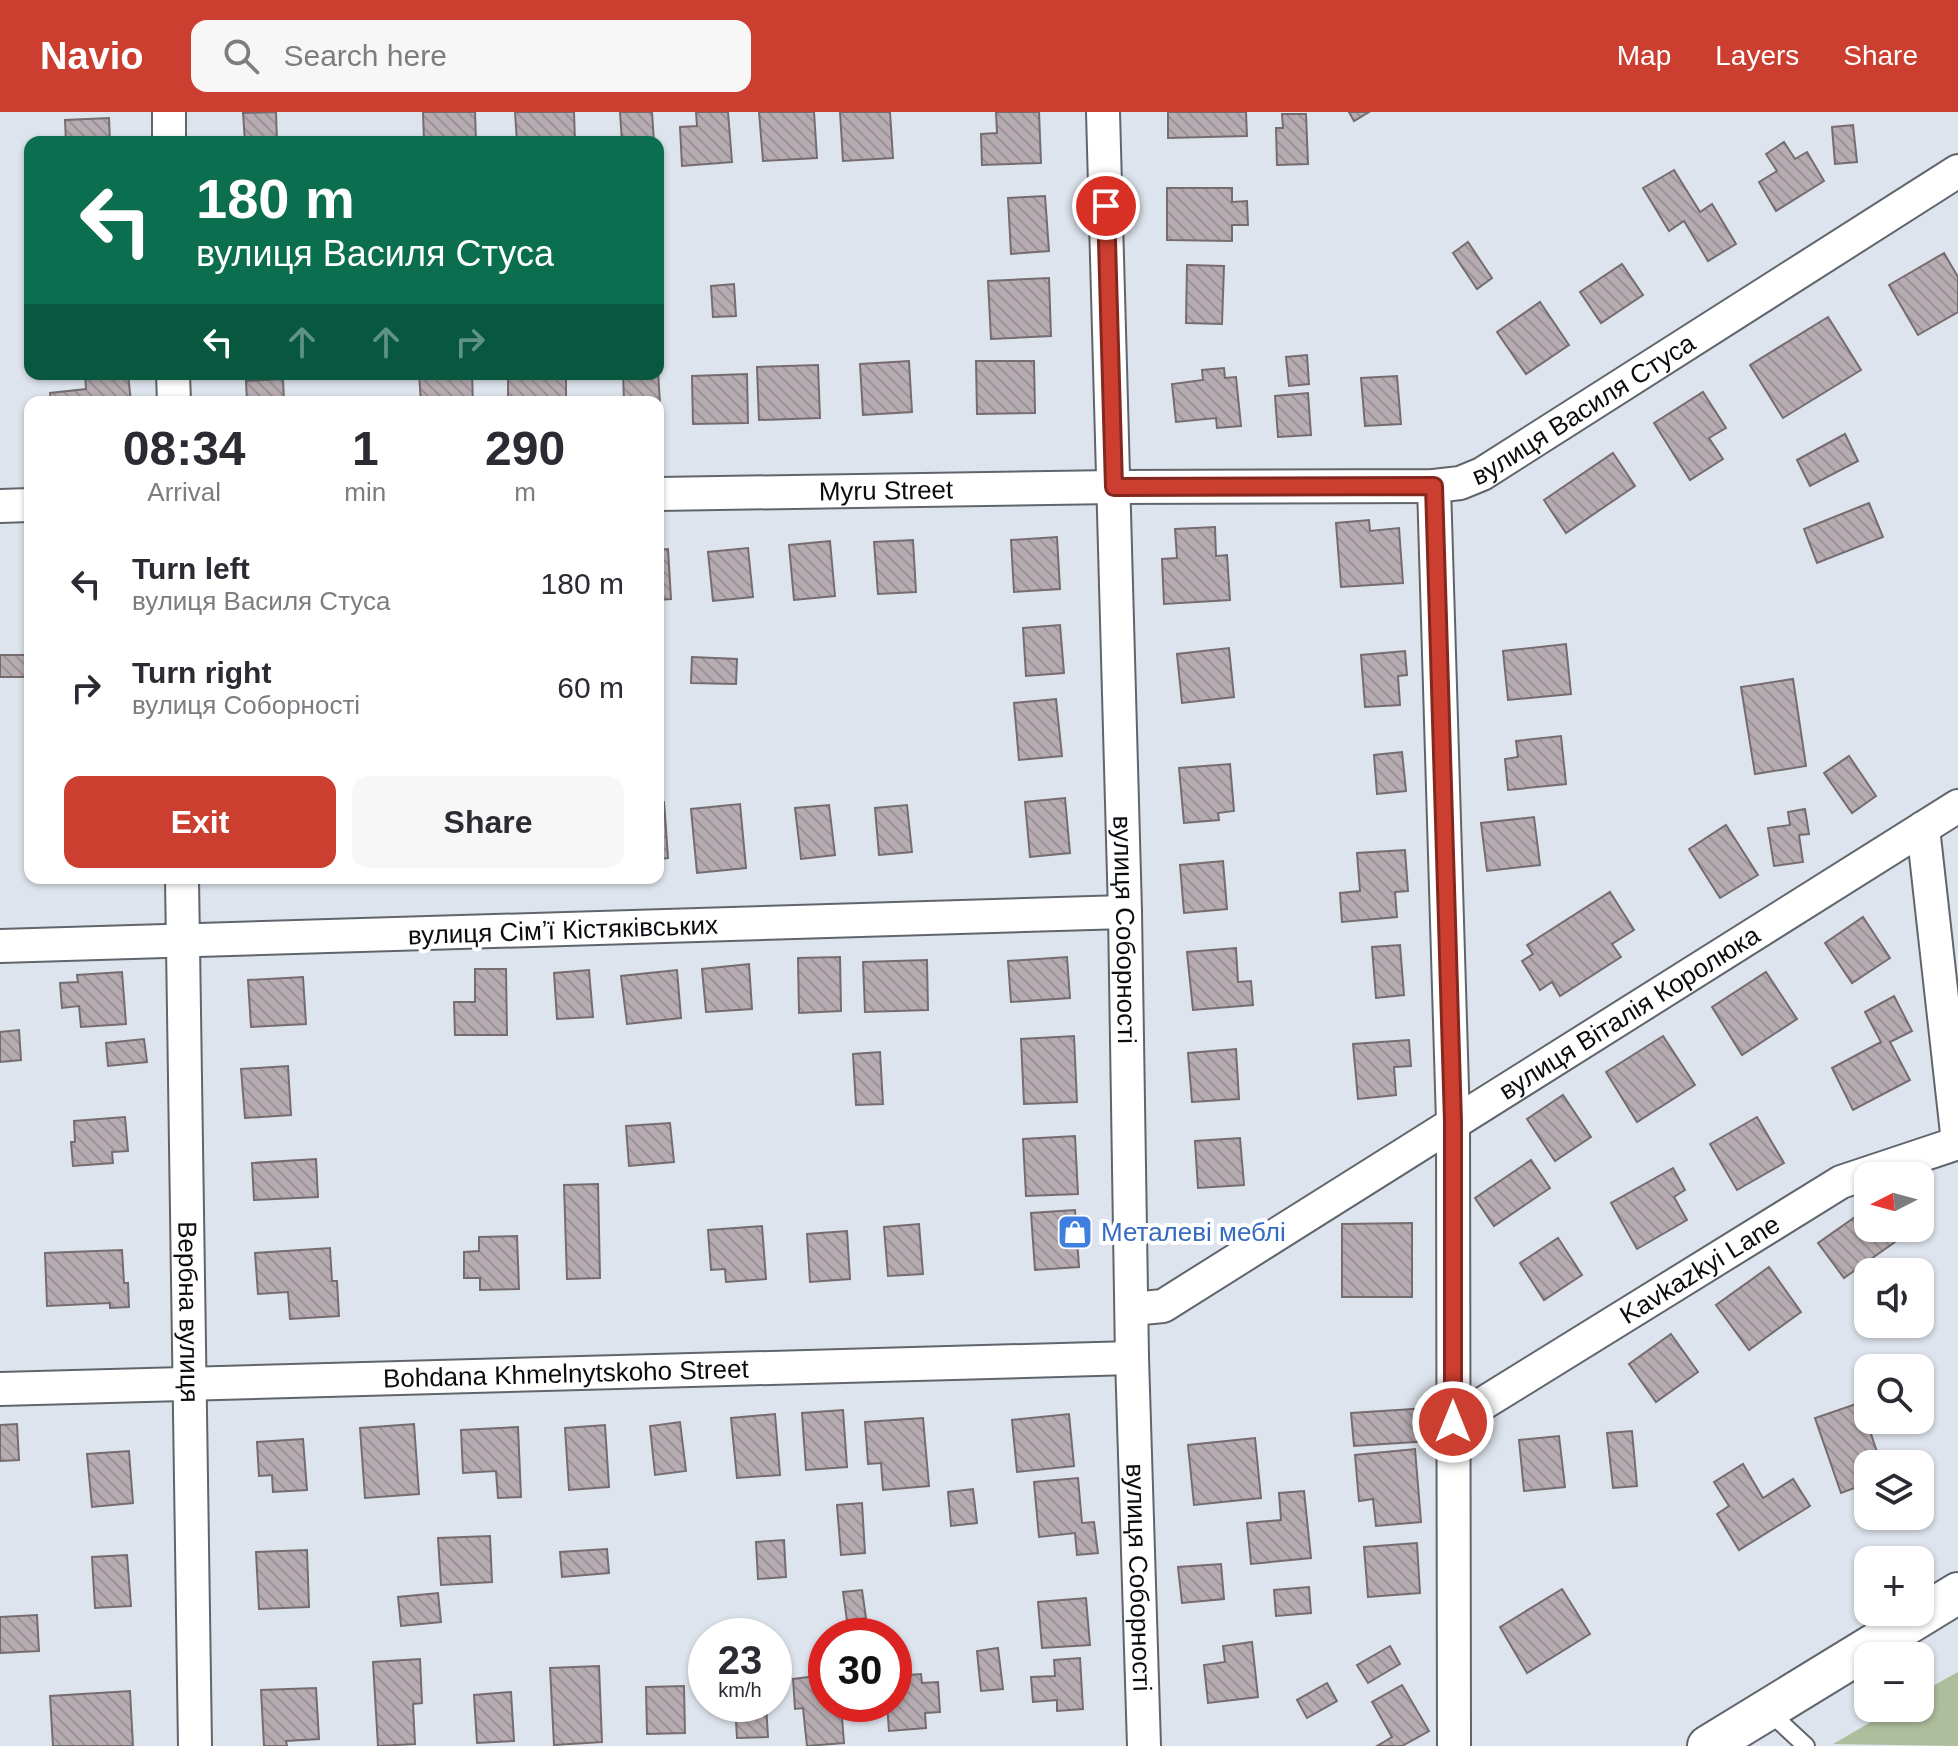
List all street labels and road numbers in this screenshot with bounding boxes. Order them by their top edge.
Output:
street label: вулиця Василя Стуса [1468,327,1701,491]
street label: Myru Street [819,474,954,507]
street label: вулиця Соборності [1107,815,1142,1044]
street label: вулиця Сімʼї Кістяківських [407,910,719,950]
street label: вулиця Віталія Королюка [1493,919,1766,1106]
street label: Kavkazkyi Lane [1614,1209,1785,1330]
street label: Вербна вулиця [172,1221,205,1403]
street label: Bohdana Khmelnytskoho Street [383,1353,750,1394]
street label: вулиця Соборності [1120,1463,1157,1692]

